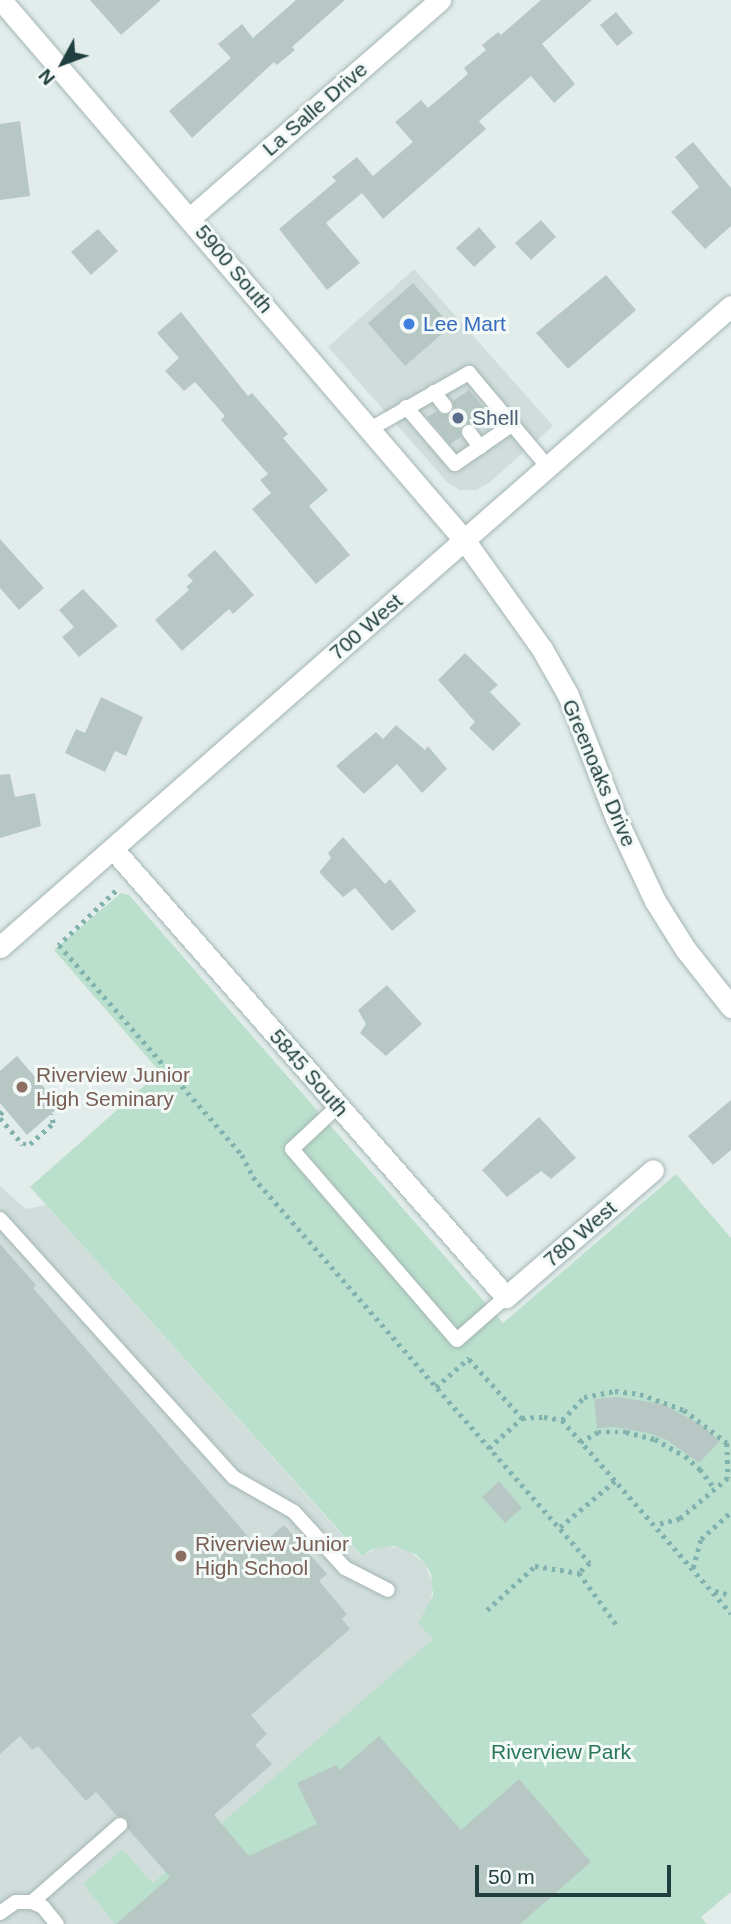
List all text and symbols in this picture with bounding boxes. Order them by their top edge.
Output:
north arrow [28,28,98,98]
street label: La Salle Drive [257,57,373,161]
text: N [34,65,59,89]
street label: 5900 South [190,220,278,318]
place label: Lee Mart [423,311,506,337]
marker: Lee Mart [401,316,417,332]
place label: Shell [472,405,519,431]
marker: Shell [450,410,466,426]
street label: 700 West [324,589,408,665]
street label: Greenoaks Drive [557,696,641,850]
street label: 5845 South [264,1024,354,1122]
place label: Riverview Junior High Seminary [36,1062,190,1112]
marker: Riverview Junior High Seminary [14,1079,30,1095]
street label: 780 West [538,1196,622,1272]
place label: Riverview Junior High School [195,1531,349,1581]
marker: Riverview Junior High School [173,1548,189,1564]
park label: Riverview Park [491,1739,631,1765]
scale bar [479,1850,675,1894]
text: 50 m [488,1865,535,1888]

